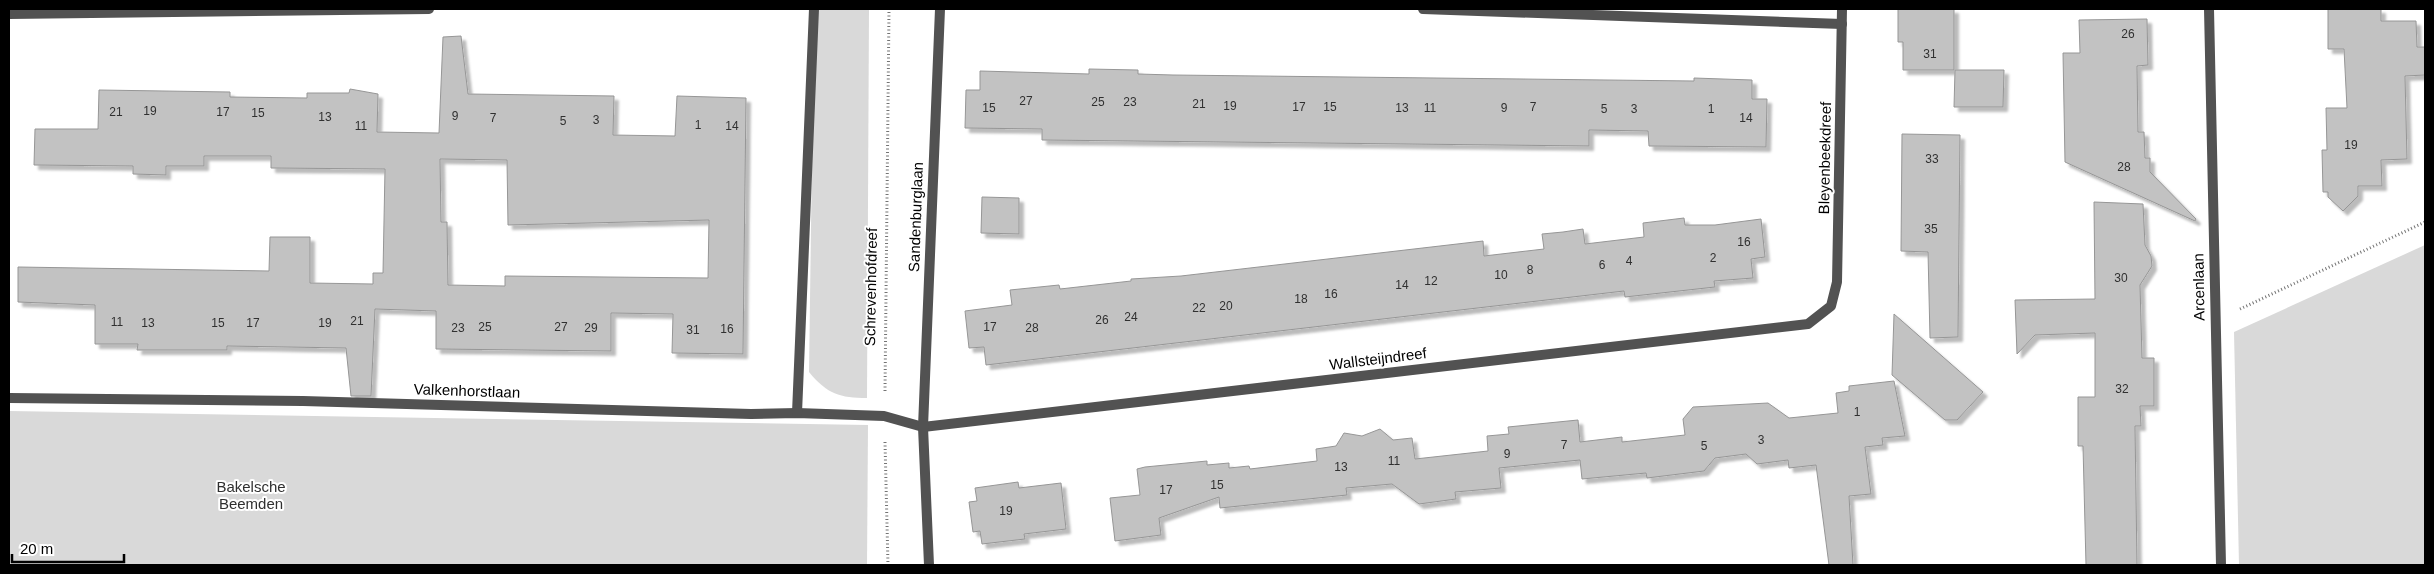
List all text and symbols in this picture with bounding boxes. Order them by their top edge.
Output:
house number: 26 [2121,27,2135,41]
house number: 31 [1923,47,1937,61]
house number: 27 [1019,94,1033,108]
house number: 25 [1091,95,1105,109]
house number: 23 [1123,95,1137,109]
house number: 21 [1192,97,1206,111]
house number: 19 [1223,99,1237,113]
house number: 17 [1292,100,1306,114]
house number: 15 [1323,100,1337,114]
house number: 7 [1530,100,1537,114]
house number: 15 [982,101,996,115]
house number: 13 [1395,101,1409,115]
house number: 11 [1424,101,1437,115]
house number: 9 [1501,101,1508,115]
street label: Bleyenbeekdreef [1815,101,1834,214]
house number: 5 [1601,102,1608,116]
house number: 3 [1631,102,1638,116]
house number: 1 [1708,102,1715,116]
house number: 19 [143,104,157,118]
house number: 21 [109,105,123,119]
house number: 17 [216,105,230,119]
house number: 15 [251,106,265,120]
house number: 9 [452,109,459,123]
house number: 13 [318,110,332,124]
house number: 7 [490,111,497,125]
house number: 14 [1739,111,1753,125]
house number: 3 [593,113,600,127]
house number: 5 [560,114,567,128]
house number: 1 [695,118,702,132]
house number: 11 [355,119,368,133]
house number: 14 [725,119,739,133]
house number: 19 [2344,138,2358,152]
house number: 33 [1925,152,1939,166]
house number: 28 [2117,160,2131,174]
street label: Sandenburglaan [905,162,926,272]
house number: 35 [1924,222,1938,236]
street label: Schrevenhofdreef [861,227,880,346]
house number: 16 [1737,235,1751,249]
house number: 2 [1710,251,1717,265]
street label: Arcenlaan [2189,253,2208,321]
house number: 4 [1626,254,1633,268]
house number: 6 [1599,258,1606,272]
house number: 8 [1527,263,1534,277]
house number: 10 [1494,268,1508,282]
house number: 30 [2114,271,2128,285]
house number: 12 [1424,274,1438,288]
house number: 14 [1395,278,1409,292]
house number: 16 [1324,287,1338,301]
house number: 18 [1294,292,1308,306]
house number: 20 [1219,299,1233,313]
house number: 22 [1192,301,1206,315]
house number: 24 [1124,310,1138,324]
house number: 26 [1095,313,1109,327]
house number: 21 [350,314,364,328]
house number: 11 [111,315,124,329]
house number: 13 [141,316,155,330]
house number: 15 [211,316,225,330]
house number: 17 [246,316,260,330]
house number: 19 [318,316,332,330]
house number: 25 [478,320,492,334]
house number: 27 [554,320,568,334]
house number: 17 [983,320,997,334]
house number: 23 [451,321,465,335]
house number: 29 [584,321,598,335]
house number: 28 [1025,321,1039,335]
house number: 16 [720,322,734,336]
house number: 31 [686,323,700,337]
street label: Wallsteijndreef [1328,344,1428,373]
street label: Valkenhorstlaan [414,380,521,401]
house number: 32 [2115,382,2129,396]
house number: 1 [1854,405,1861,419]
house number: 3 [1758,433,1765,447]
house number: 7 [1561,438,1568,452]
house number: 5 [1701,439,1708,453]
house number: 9 [1504,447,1511,461]
house number: 11 [1388,454,1401,468]
house number: 13 [1334,460,1348,474]
park label: Bakelsche Beemden [216,478,286,512]
house number: 15 [1210,478,1224,492]
house number: 17 [1159,483,1173,497]
house number: 19 [999,504,1013,518]
scale bar [12,532,125,564]
text: 20 m [20,540,53,557]

